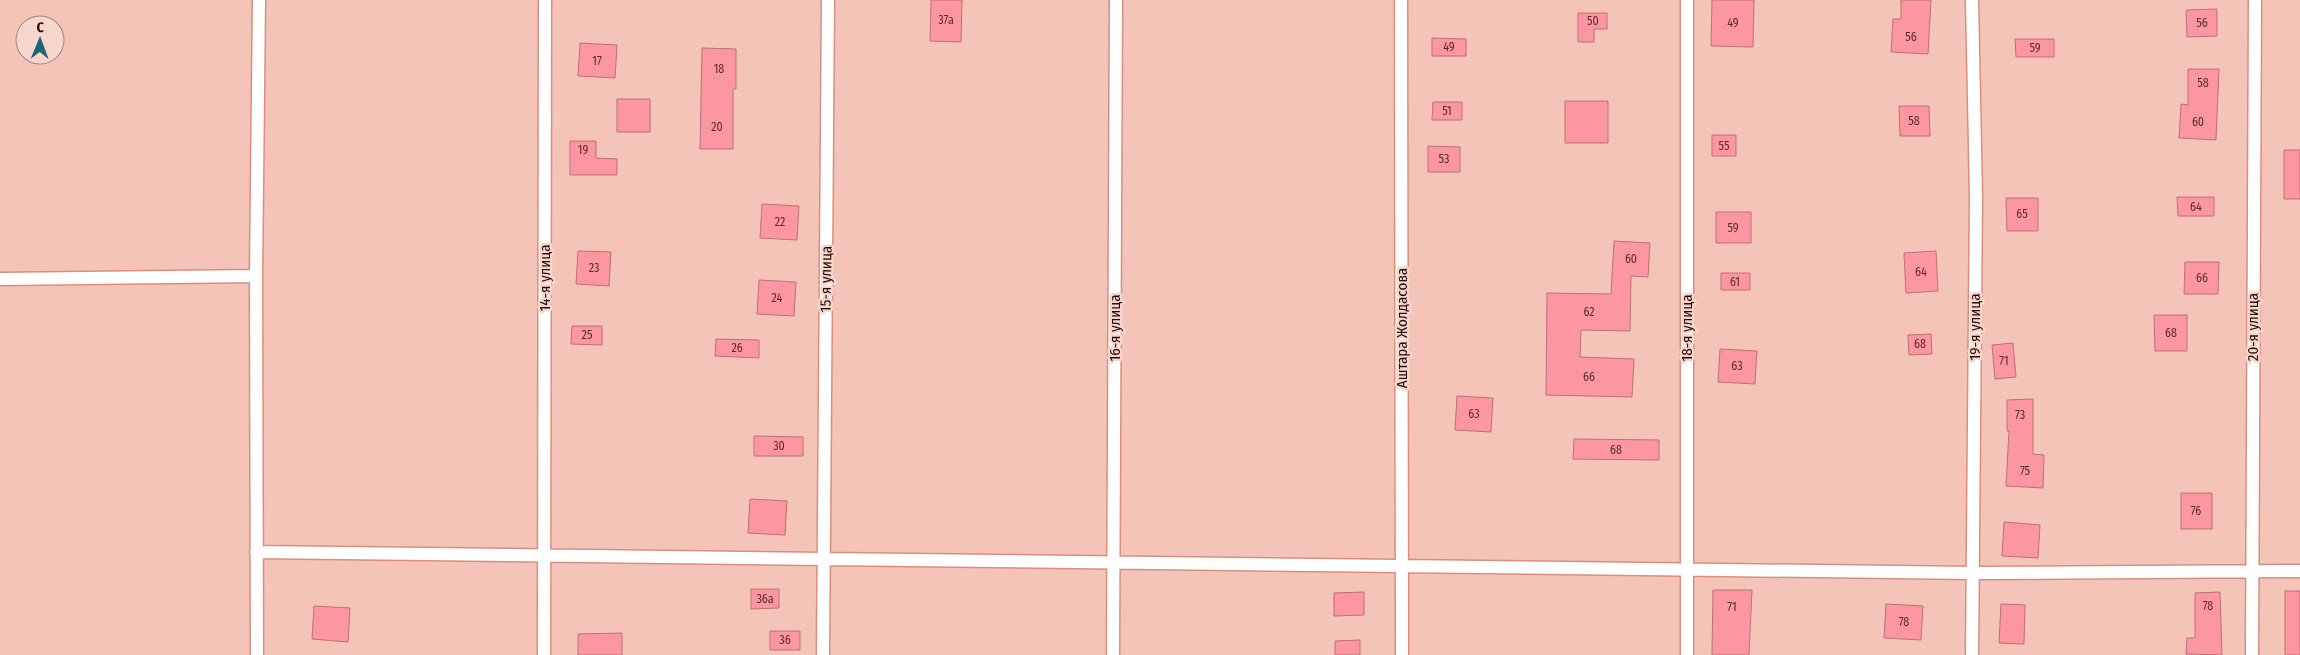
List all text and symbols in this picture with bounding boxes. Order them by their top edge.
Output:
house number: 37а [938,13,954,27]
house number: 50 [1587,14,1599,28]
north arrow [15,15,65,65]
house number: 49 [1727,16,1739,30]
house number: 56 [2196,16,2208,30]
text: С [36,19,45,36]
house number: 56 [1905,30,1917,44]
house number: 49 [1443,40,1455,54]
house number: 59 [2029,41,2041,55]
house number: 17 [592,54,602,68]
house number: 18 [714,62,724,76]
house number: 58 [2197,76,2209,90]
house number: 51 [1442,104,1452,118]
house number: 58 [1908,114,1920,128]
house number: 60 [2192,115,2204,129]
house number: 20 [711,120,723,134]
house number: 55 [1719,139,1730,153]
house number: 19 [578,143,588,157]
house number: 53 [1439,152,1449,166]
house number: 64 [2190,200,2202,214]
house number: 65 [2016,207,2028,221]
house number: 22 [775,215,785,229]
house number: 59 [1727,221,1739,235]
street label: 14-я улица [536,245,554,312]
street label: 15-я улица [816,246,836,312]
house number: 60 [1625,252,1637,266]
house number: 23 [589,261,599,275]
house number: 64 [1915,265,1927,279]
street label: Аштара Жолдасова [1393,268,1411,388]
house number: 66 [2196,271,2208,285]
house number: 61 [1730,275,1740,289]
house number: 24 [772,291,783,305]
street label: 19-я улица [1966,293,1984,361]
street label: 20-я улица [2244,293,2262,361]
street label: 16-я улица [1106,294,1124,362]
street label: 18-я улица [1678,294,1696,362]
house number: 62 [1583,305,1595,319]
house number: 68 [2165,326,2177,340]
house number: 25 [582,328,593,342]
house number: 68 [1914,337,1926,351]
house number: 26 [731,341,743,355]
house number: 71 [1999,354,2009,368]
house number: 63 [1731,359,1743,373]
house number: 66 [1583,370,1595,384]
house number: 63 [1468,407,1480,421]
house number: 73 [2015,408,2025,422]
house number: 30 [773,439,785,453]
house number: 68 [1610,443,1622,457]
house number: 75 [2020,464,2031,478]
house number: 76 [2191,504,2201,518]
house number: 36а [756,592,774,606]
house number: 78 [2203,599,2213,613]
house number: 71 [1727,600,1737,614]
house number: 78 [1899,615,1909,629]
house number: 36 [779,633,791,647]

